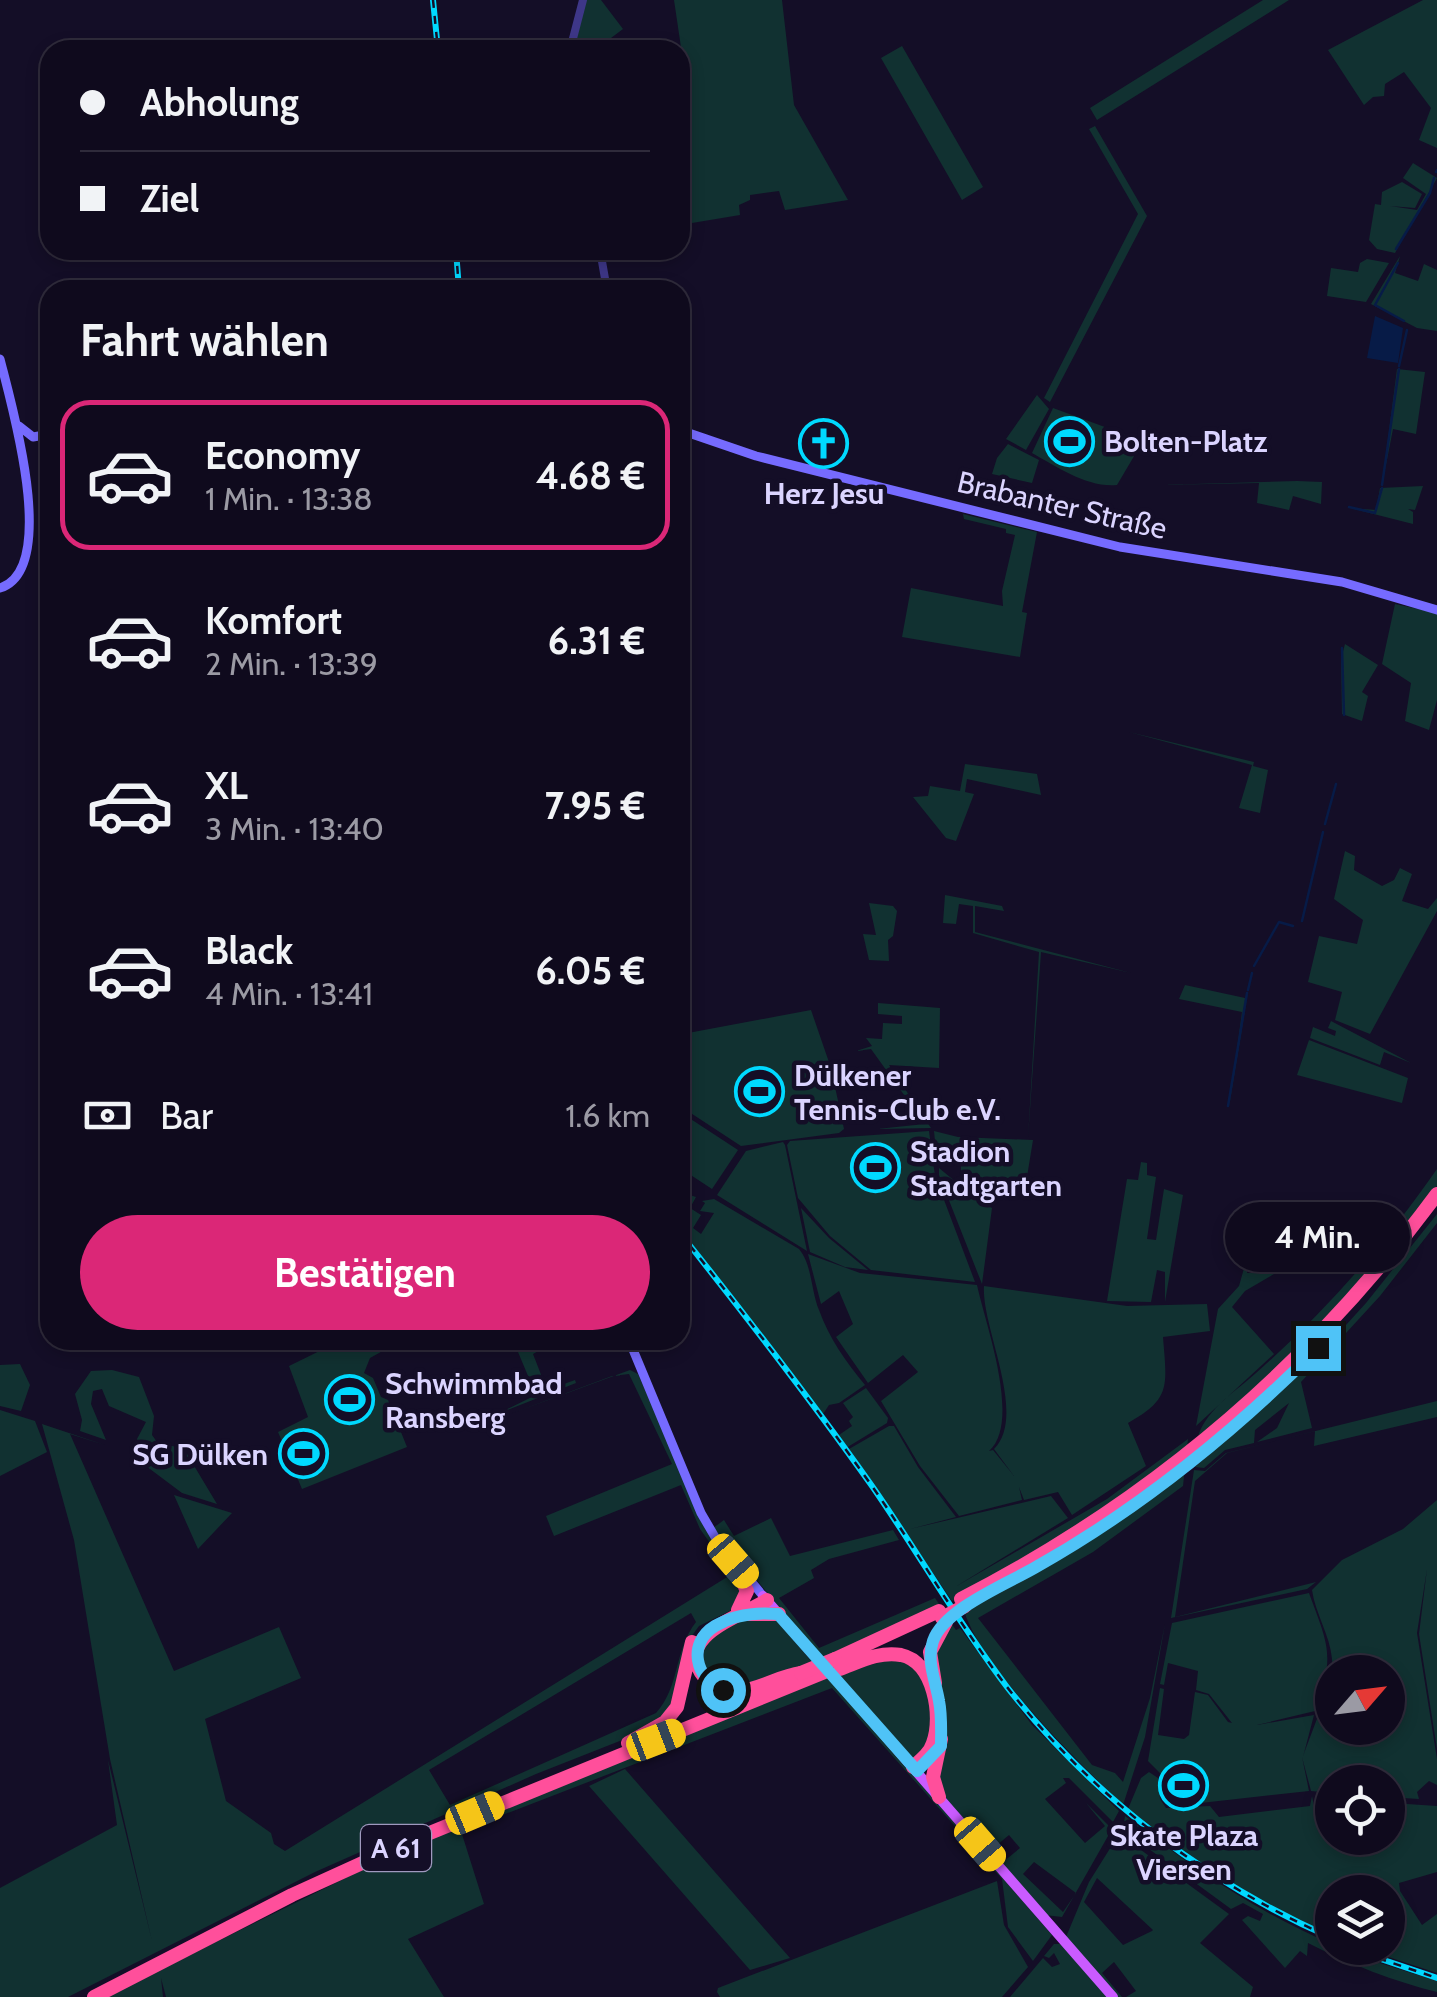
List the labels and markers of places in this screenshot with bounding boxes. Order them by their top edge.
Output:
sports icon: Bolten-Platz [1043,415,1095,467]
church icon: Herz Jesu [798,418,850,470]
place label: Bolten-Platz [1104,423,1267,460]
place label: Herz Jesu [764,475,884,512]
place label: Dülkener Tennis-Club e.V. [794,1057,1001,1128]
sports icon: Dülkener Tennis-Club e.V. [733,1066,785,1118]
place label: Stadion Stadtgarten [910,1133,1062,1204]
sports icon: Stadion Stadtgarten [849,1142,901,1194]
place label: Schwimmbad Ransberg [385,1365,563,1436]
sports icon: Schwimmbad Ransberg [324,1374,376,1426]
sports icon: SG Dülken [277,1428,329,1480]
place label: SG Dülken [132,1436,268,1473]
sports icon: Skate Plaza Viersen [1158,1760,1210,1812]
place label: Skate Plaza Viersen [1110,1817,1258,1888]

